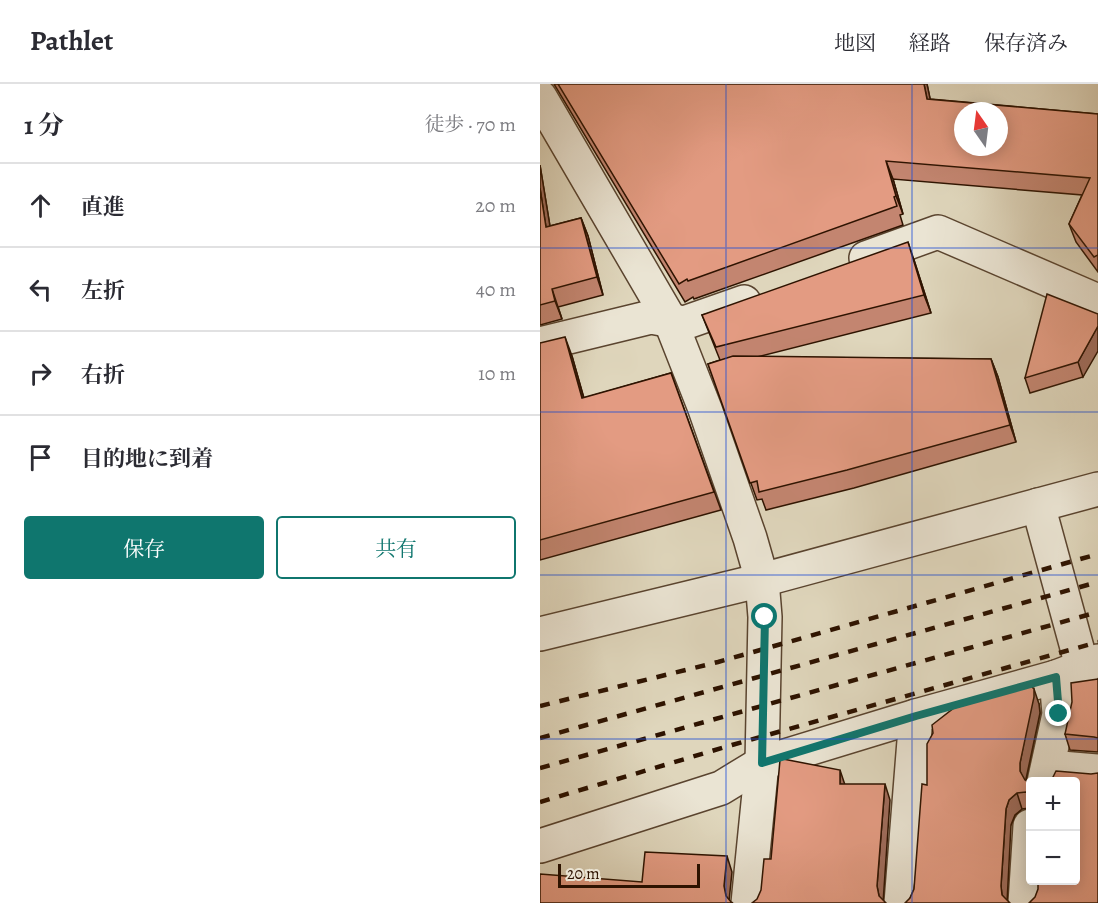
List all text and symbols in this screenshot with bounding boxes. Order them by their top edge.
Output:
text: Pathlet [30,22,113,60]
text: 地図 [834,29,876,57]
text: 経路 [909,29,951,57]
text: 保存済み [984,29,1068,57]
north arrow [954,102,1008,156]
text: 1 分 [24,108,64,143]
text: 徒歩 · 70 m [424,111,516,138]
icon: ahead [24,189,57,222]
text: 直進 [81,192,125,222]
text: 20 m [475,192,516,219]
icon: left [24,273,57,306]
text: 左折 [81,276,125,306]
text: 40 m [476,276,516,303]
icon: right [24,357,57,390]
text: 右折 [81,360,125,390]
text: 10 m [478,360,516,387]
icon: arrive [24,441,57,474]
text: 目的地に到着 [81,444,213,474]
button: 保存 [24,516,264,579]
button: 共有 [276,516,516,579]
route start [751,603,777,629]
route end [1045,700,1071,726]
map controls [1026,777,1080,885]
button: + [1026,777,1080,831]
button: − [1026,831,1080,885]
scale bar [558,861,700,888]
text: 20 m [567,863,600,885]

